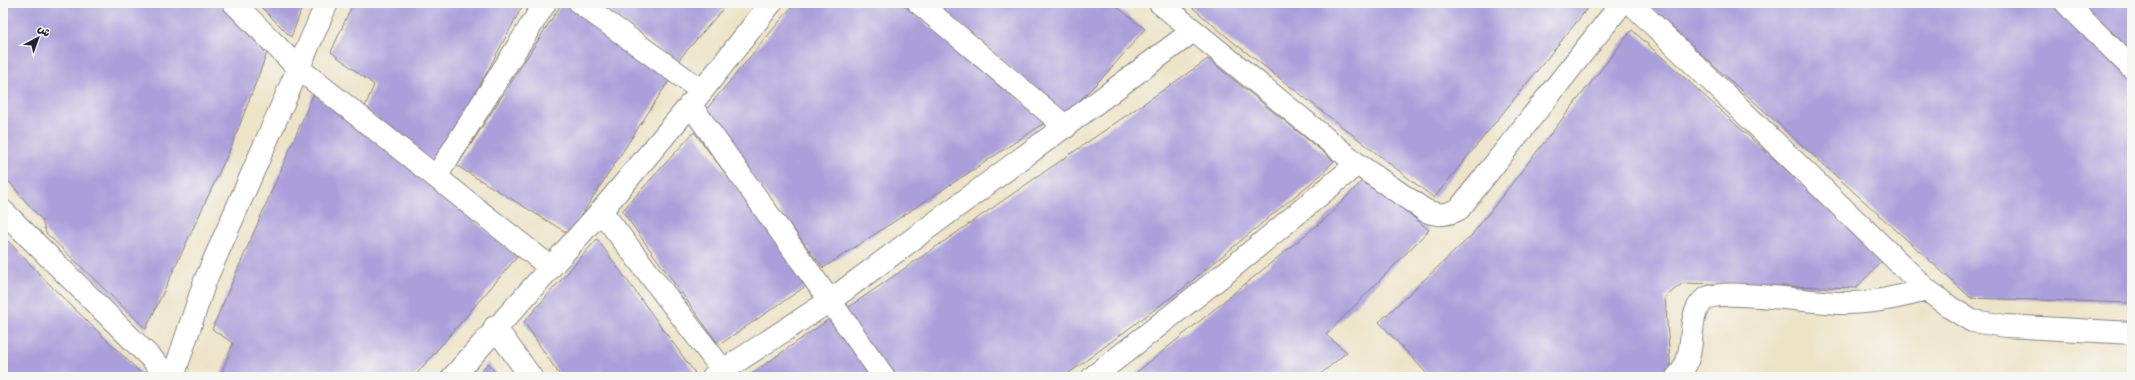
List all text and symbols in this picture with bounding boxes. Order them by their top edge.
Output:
north arrow [18,18,58,58]
text: ش [33,22,53,42]

